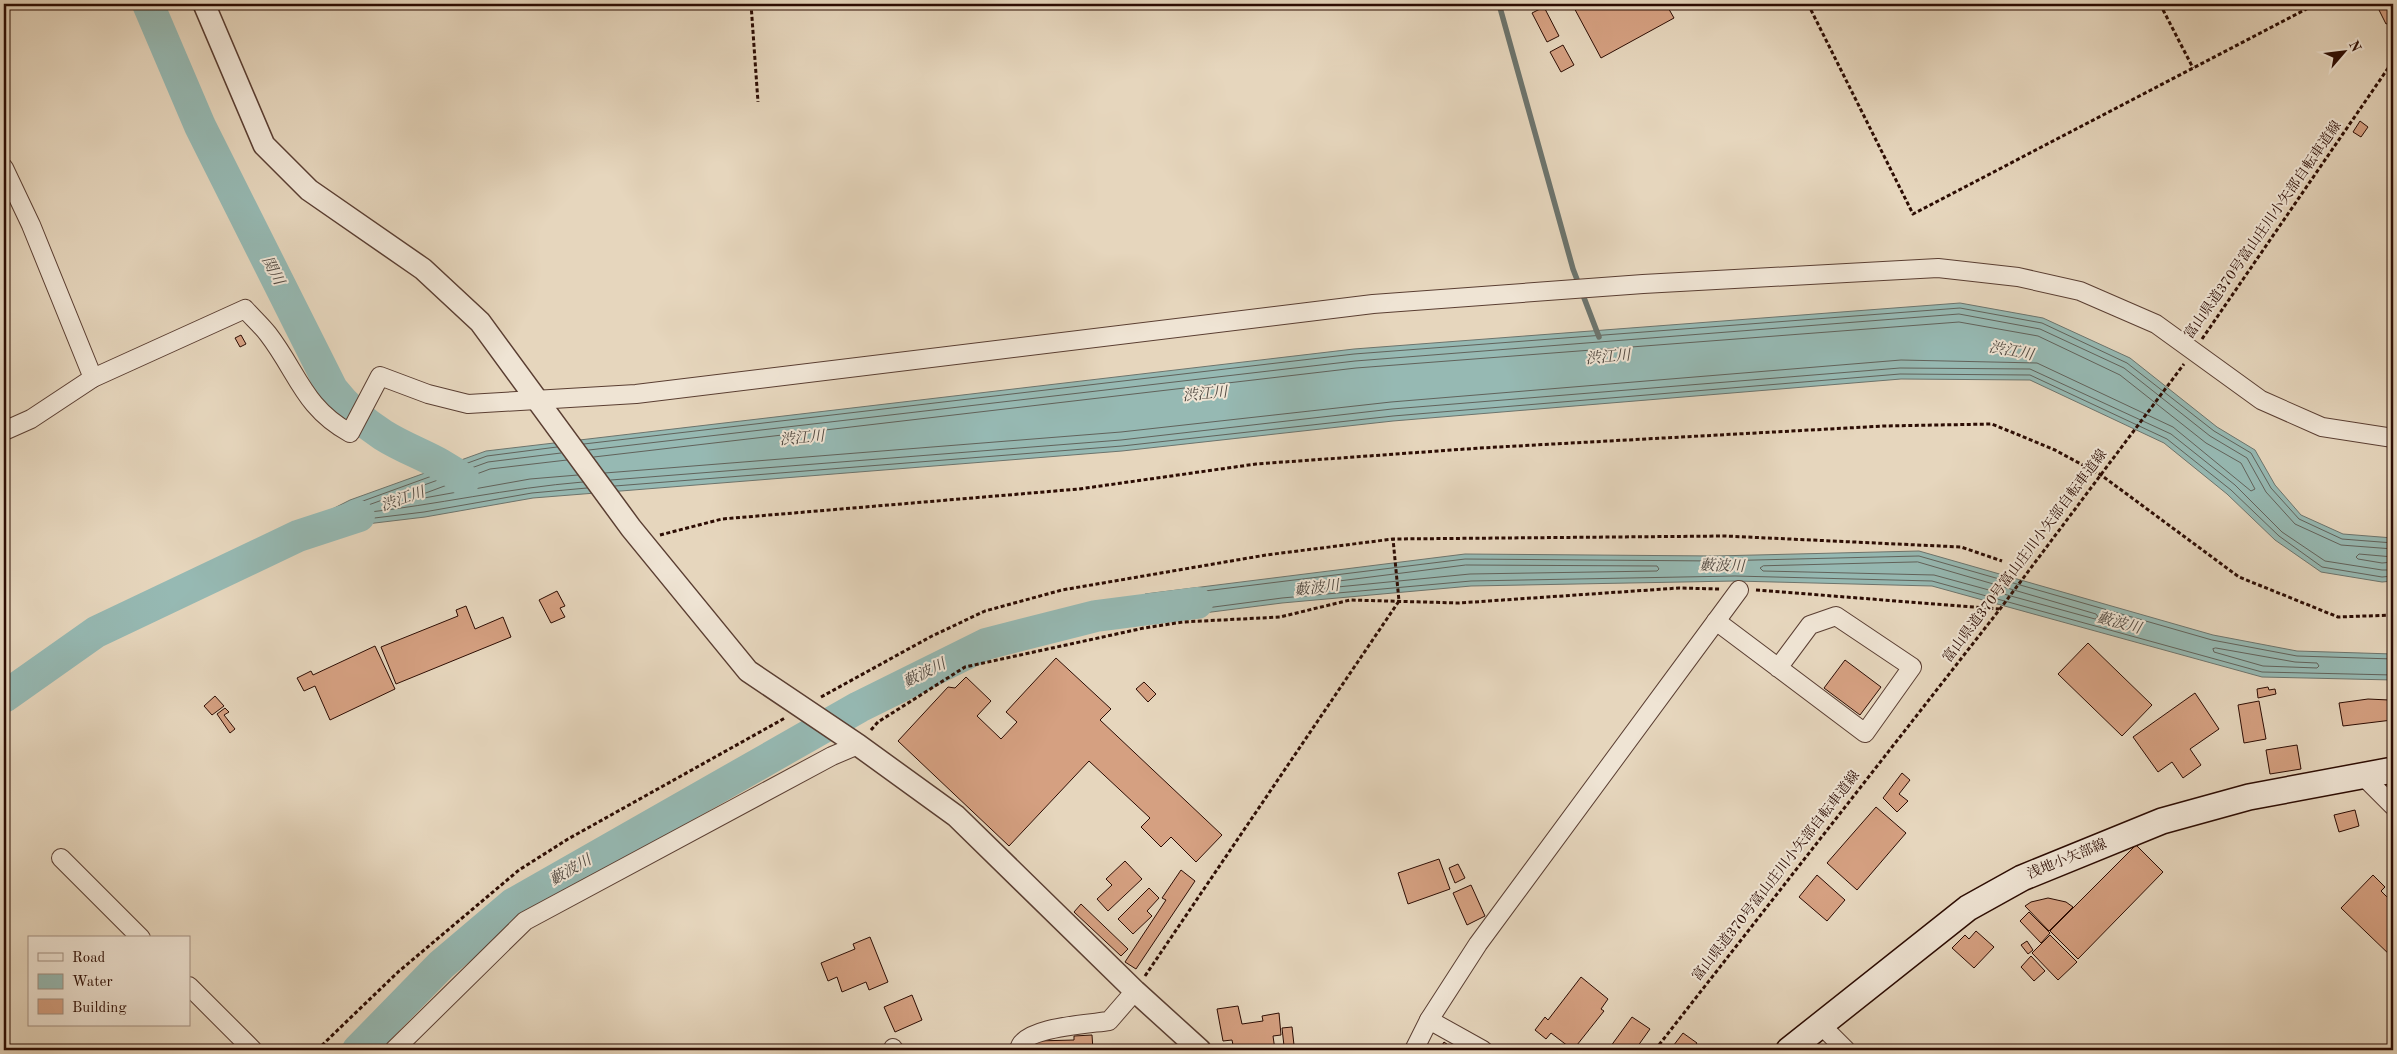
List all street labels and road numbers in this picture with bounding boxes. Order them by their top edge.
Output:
street label: 富山県道370号富山庄川小矢部自転車道線 [2181,118,2344,341]
street label: 富山県道370号富山庄川小矢部自転車道線 [1940,446,2110,665]
street label: 富山県道370号富山庄川小矢部自転車道線 [1689,768,1862,984]
street label: 浅地小矢部線 [2025,836,2109,881]

